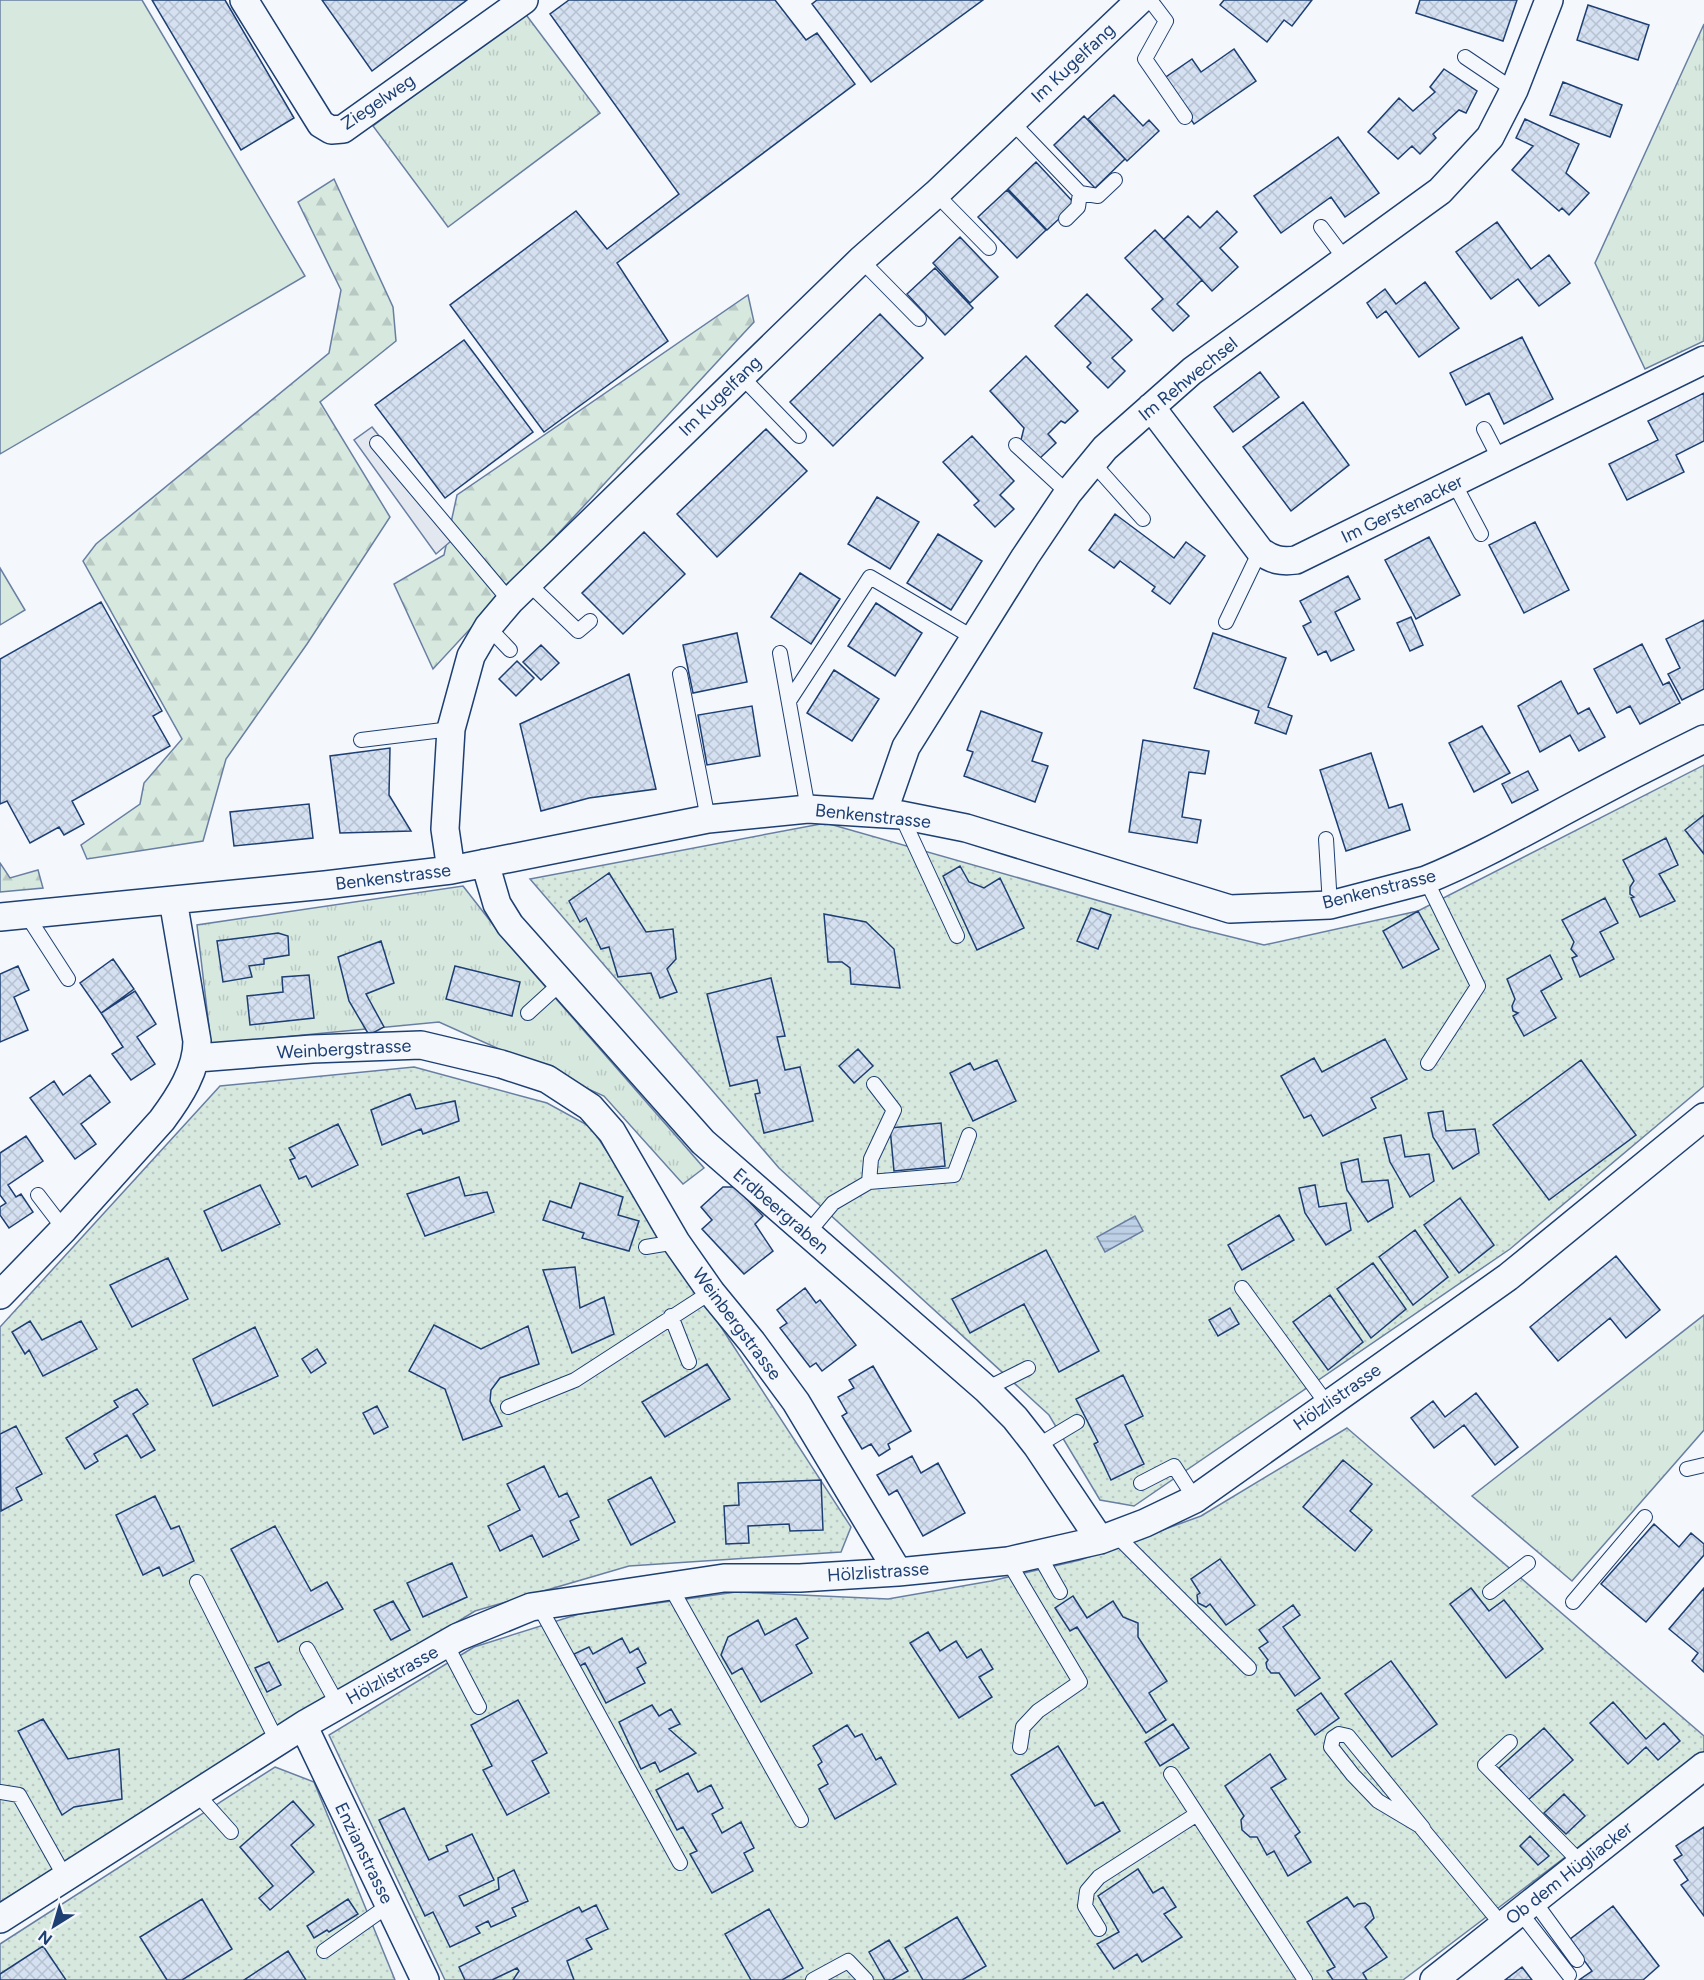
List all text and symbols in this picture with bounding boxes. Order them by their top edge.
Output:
street label: Im Kugelfang [1027,19,1119,107]
street label: Ziegelweg [337,69,419,135]
street label: Im Rehwechsel [1134,332,1242,426]
street label: Im Kugelfang [674,351,766,441]
street label: Im Gerstenacker [1338,470,1466,548]
street label: Benkenstrasse [814,799,932,833]
street label: Benkenstrasse [334,859,452,895]
street label: Benkenstrasse [1320,864,1438,914]
street label: Weinbergstrasse [276,1034,412,1064]
street label: Erdbeergraben [729,1163,833,1259]
street label: Weinbergstrasse [688,1264,786,1385]
street label: Hölzlistrasse [1289,1359,1385,1435]
street label: Hölzlistrasse [826,1557,930,1587]
street label: Hölzlistrasse [342,1641,442,1709]
street label: Enzianstrasse [330,1799,398,1907]
street label: Ob dem Hügliacker [1501,1817,1637,1929]
north arrow [24,1896,84,1956]
text: N [35,1926,56,1949]

